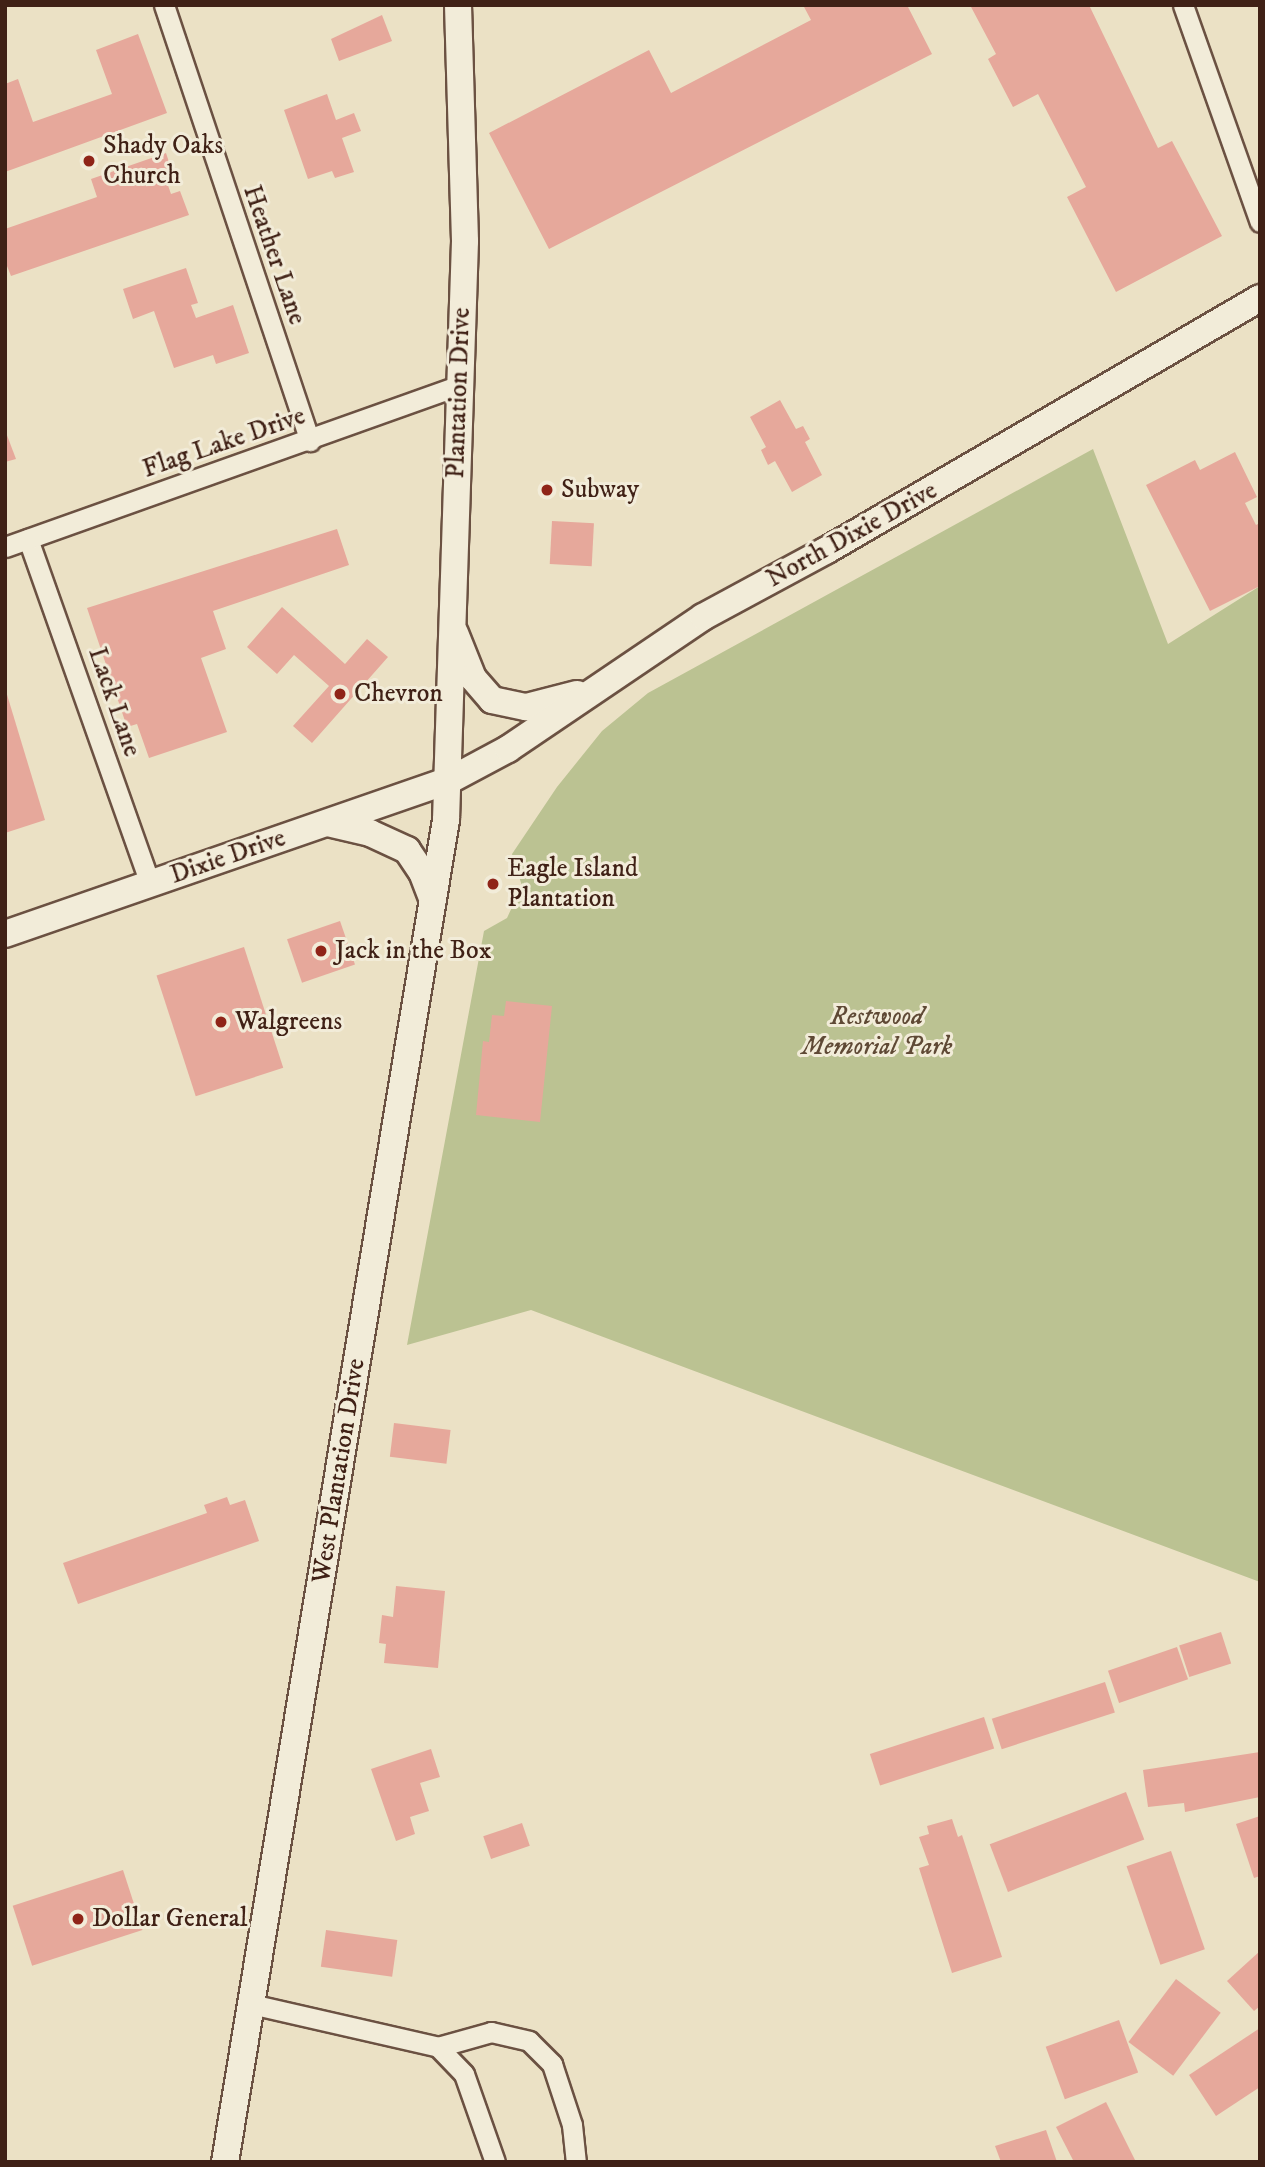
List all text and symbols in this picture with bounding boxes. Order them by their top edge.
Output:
place label: Shady Oaks Church [103,130,223,192]
marker: Shady Oaks Church [81,153,97,169]
street label: Heather Lane [236,181,312,329]
street label: Plantation Drive [440,307,478,479]
street label: Flag Lake Drive [139,401,309,485]
place label: Subway [561,474,639,506]
street label: North Dixie Drive [761,475,943,595]
marker: Subway [539,482,555,498]
street label: Lack Lane [81,643,147,761]
place label: Chevron [354,678,443,710]
marker: Chevron [332,686,348,702]
street label: Dixie Drive [166,823,290,891]
place label: Eagle Island Plantation [507,853,638,914]
marker: Eagle Island Plantation [485,876,501,892]
place label: Jack in the Box [335,935,491,967]
marker: Jack in the Box [313,943,329,959]
park label: Restwood Memorial Park [802,1001,952,1062]
place label: Walgreens [235,1006,342,1038]
marker: Walgreens [213,1014,229,1030]
street label: West Plantation Drive [306,1356,372,1586]
place label: Dollar General [92,1903,248,1935]
marker: Dollar General [70,1911,86,1927]

